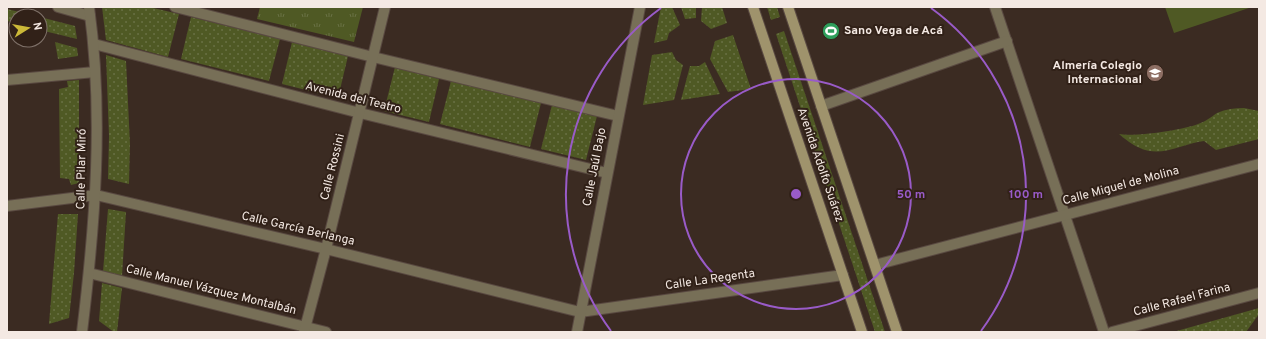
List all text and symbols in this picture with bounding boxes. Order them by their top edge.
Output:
north arrow [8,8,48,48]
text: N [29,21,44,31]
sports icon: Sano Vega de Acá [821,21,841,41]
place label: Sano Vega de Acá [844,23,943,39]
place label: Almería Colegio Internacional [1053,58,1142,88]
school or university icon: Almería Colegio Internacional [1145,63,1165,83]
street label: Avenida del Teatro [303,78,403,118]
street label: Avenida Adolfo Suárez [793,106,847,224]
street label: Calle Jaúl Bajo [580,126,611,208]
street label: Calle Pilar Miró [73,128,91,210]
street label: Calle Rossini [317,132,349,202]
street label: Calle Miguel de Molina [1061,163,1181,209]
centre of rings [789,187,803,201]
text: 50 m [897,187,925,203]
text: 100 m [1009,187,1043,203]
street label: Calle García Berlanga [240,208,356,250]
street label: Calle Manuel Vázquez Montalbán [124,261,298,319]
street label: Calle La Regenta [664,266,756,294]
street label: Calle Rafael Farina [1132,279,1232,321]

